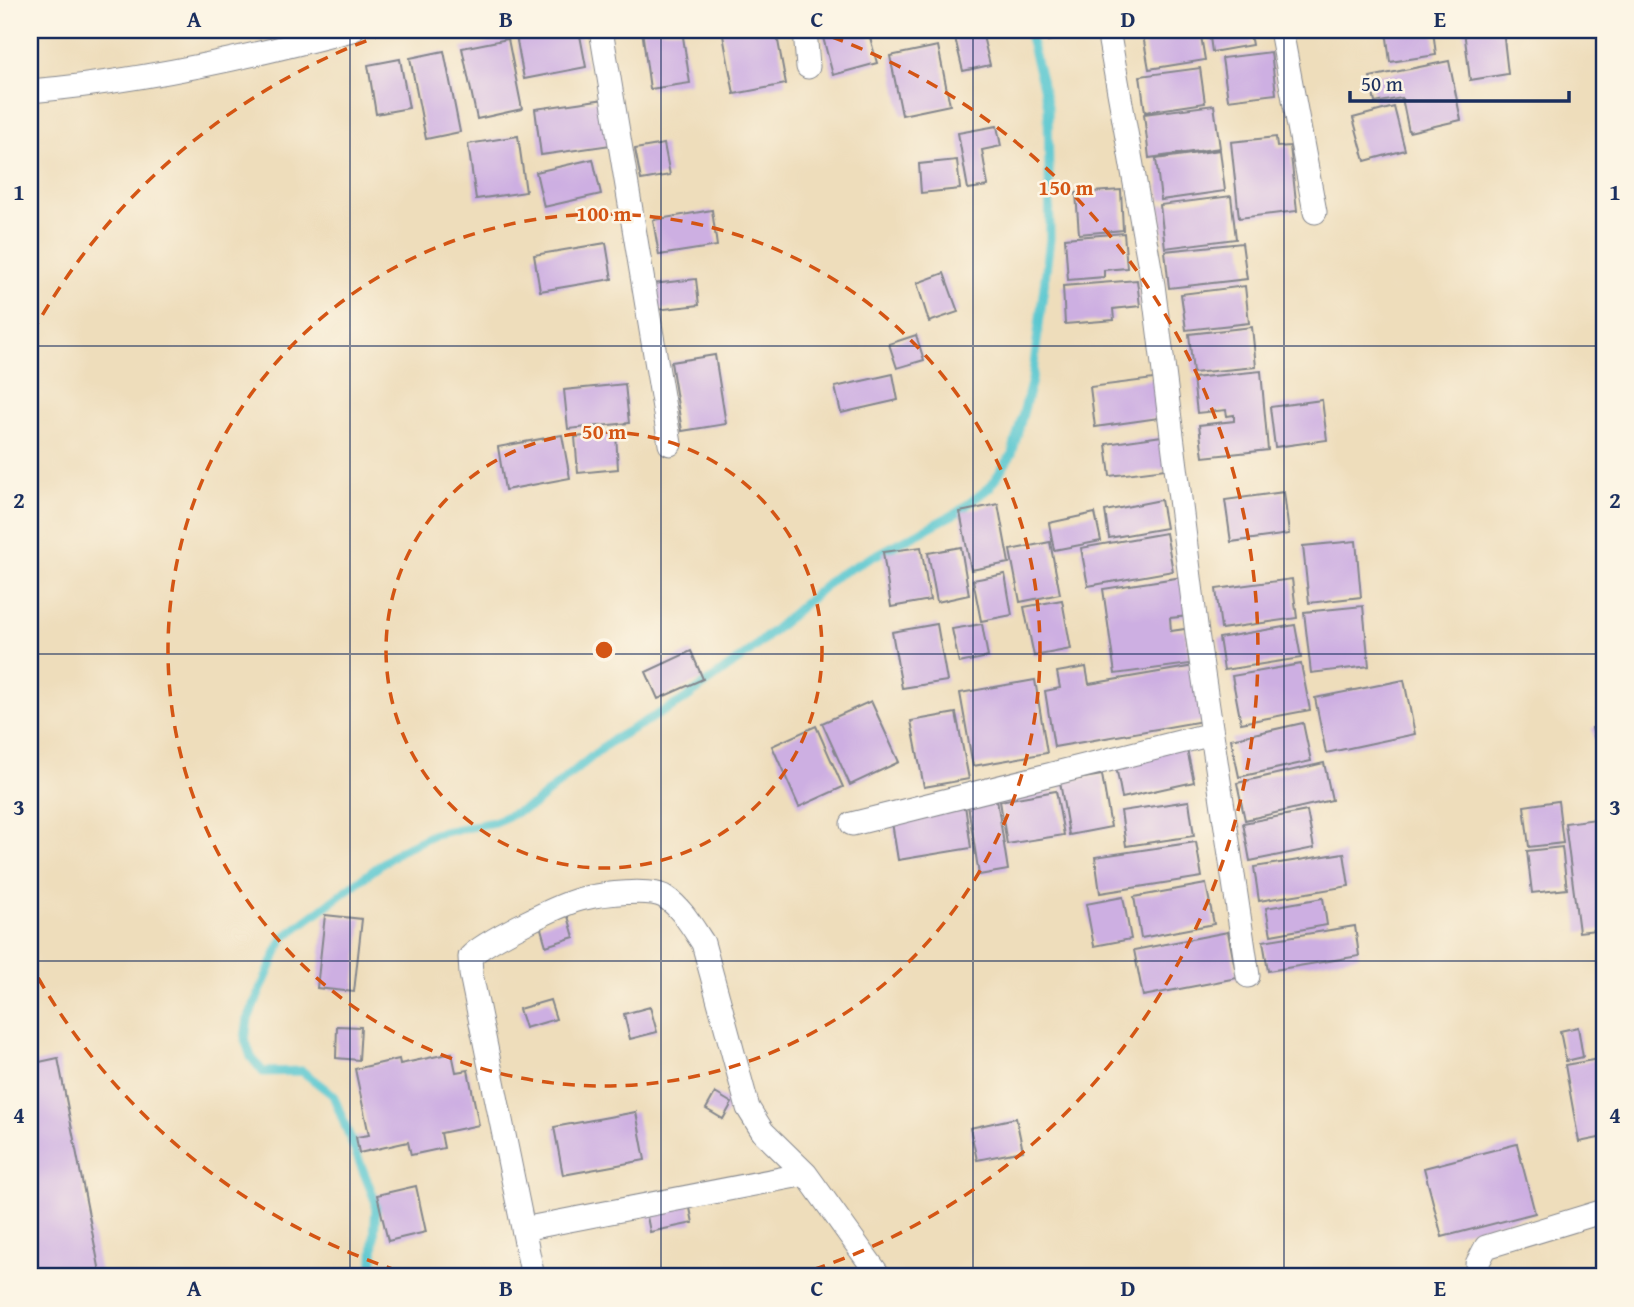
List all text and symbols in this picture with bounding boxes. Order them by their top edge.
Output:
text: A [187,2,202,35]
text: B [499,2,513,35]
text: C [810,2,824,35]
text: D [1121,2,1136,35]
text: E [1434,2,1446,35]
scale bar [1350,60,1569,104]
text: 50 m [1361,68,1403,99]
text: 150 m [1038,172,1094,203]
text: 1 [13,175,25,208]
text: 1 [1609,175,1621,208]
text: 100 m [576,198,632,229]
text: 50 m [582,416,626,447]
text: 2 [13,483,25,516]
text: 2 [1609,483,1621,516]
centre of rings [592,638,616,662]
text: 3 [13,790,25,823]
text: 3 [1609,790,1621,823]
text: 4 [13,1098,25,1131]
text: 4 [1609,1098,1621,1131]
text: A [187,1271,202,1304]
text: B [499,1271,513,1304]
text: C [810,1271,824,1304]
text: D [1121,1271,1136,1304]
text: E [1434,1271,1446,1304]

